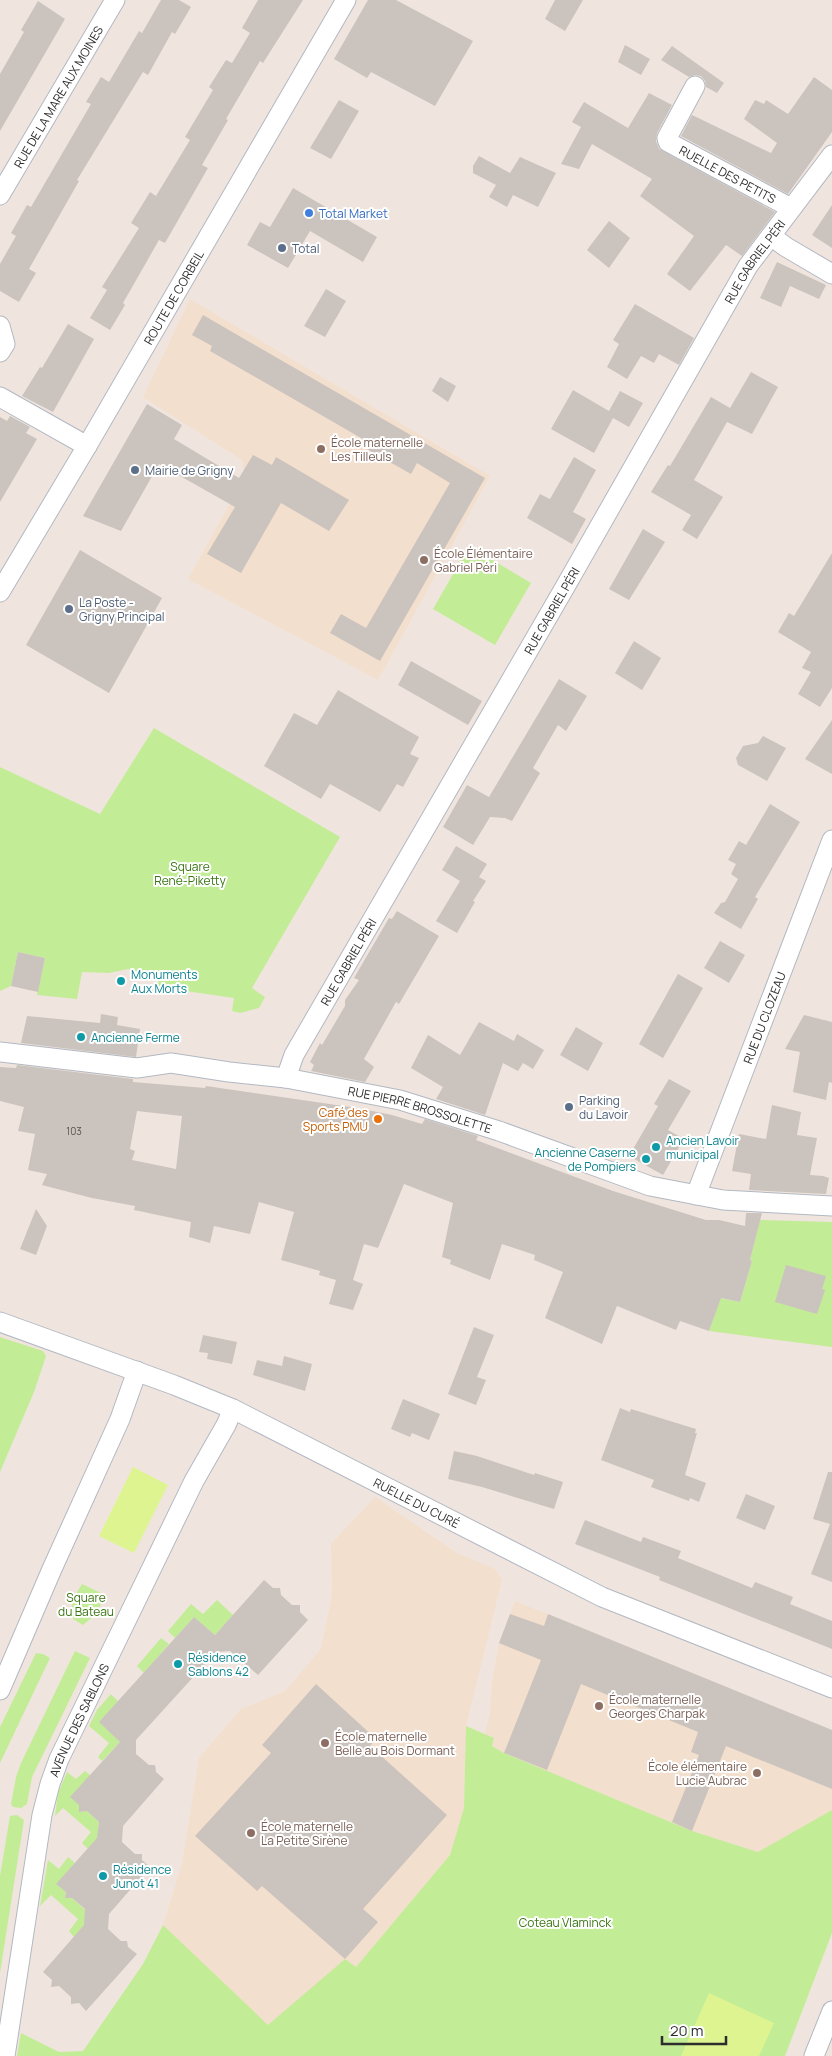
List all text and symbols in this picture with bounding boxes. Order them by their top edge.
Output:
street label: RUE DE LA MARE AUX MOINES [9,22,107,171]
street label: RUELLE DES PETITS [676,141,779,207]
place label: Total Market [319,205,388,222]
marker: Total Market [303,207,315,219]
street label: RUE GABRIEL PÉRI [720,216,789,306]
place label: Total [292,240,320,257]
marker: Total [276,242,288,254]
street label: ROUTE DE CORBEIL [139,247,207,348]
place label: École maternelle Les Tilleuls [331,434,423,465]
marker: École maternelle Les Tilleuls [315,443,327,455]
place label: Mairie de Grigny [145,462,234,479]
marker: Mairie de Grigny [129,464,141,476]
place label: École Élémentaire Gabriel Péri [434,545,533,576]
marker: École Élémentaire Gabriel Péri [418,554,430,566]
street label: RUE GABRIEL PÉRI [519,564,583,657]
place label: La Poste - Grigny Principal [79,594,165,625]
marker: La Poste - Grigny Principal [63,603,75,615]
park label: Square René-Piketty [154,858,227,889]
street label: RUE GABRIEL PÉRI [316,915,380,1009]
place label: Monuments Aux Morts [131,966,198,997]
street label: RUE DU CLOZEAU [739,969,789,1066]
marker: Monuments Aux Morts [115,975,127,987]
place label: Ancienne Ferme [91,1029,180,1046]
marker: Ancienne Ferme [75,1031,87,1043]
street label: RUE PIERRE BROSSOLETTE [347,1082,494,1137]
place label: Parking du Lavoir [579,1092,629,1123]
marker: Parking du Lavoir [563,1101,575,1113]
place label: Café des Sports PMU [303,1104,368,1135]
marker: Café des Sports PMU [372,1113,384,1125]
house number: 103 [66,1124,82,1138]
place label: Ancien Lavoir municipal [666,1132,740,1163]
marker: Ancien Lavoir municipal [650,1141,662,1153]
place label: Ancienne Caserne de Pompiers [535,1144,636,1175]
marker: Ancienne Caserne de Pompiers [640,1153,652,1165]
street label: RUELLE DU CURÉ [371,1474,463,1532]
park label: Square du Bateau [58,1589,114,1620]
place label: Résidence Sablons 42 [188,1649,249,1680]
marker: Résidence Sablons 42 [172,1658,184,1670]
street label: AVENUE DES SABLONS [45,1660,113,1779]
place label: École maternelle Georges Charpak [609,1691,706,1722]
marker: École maternelle Georges Charpak [593,1700,605,1712]
place label: École maternelle Belle au Bois Dormant [335,1728,455,1759]
marker: École maternelle Belle au Bois Dormant [319,1737,331,1749]
place label: École élémentaire Lucie Aubrac [648,1758,747,1789]
marker: École élémentaire Lucie Aubrac [751,1767,763,1779]
place label: École maternelle La Petite Sirène [261,1818,353,1849]
marker: École maternelle La Petite Sirène [245,1827,257,1839]
place label: Résidence Junot 41 [113,1861,171,1892]
marker: Résidence Junot 41 [97,1870,109,1882]
park label: Coteau Vlaminck [519,1914,612,1931]
scale bar [662,2014,726,2046]
text: 20 m [670,2020,703,2041]

